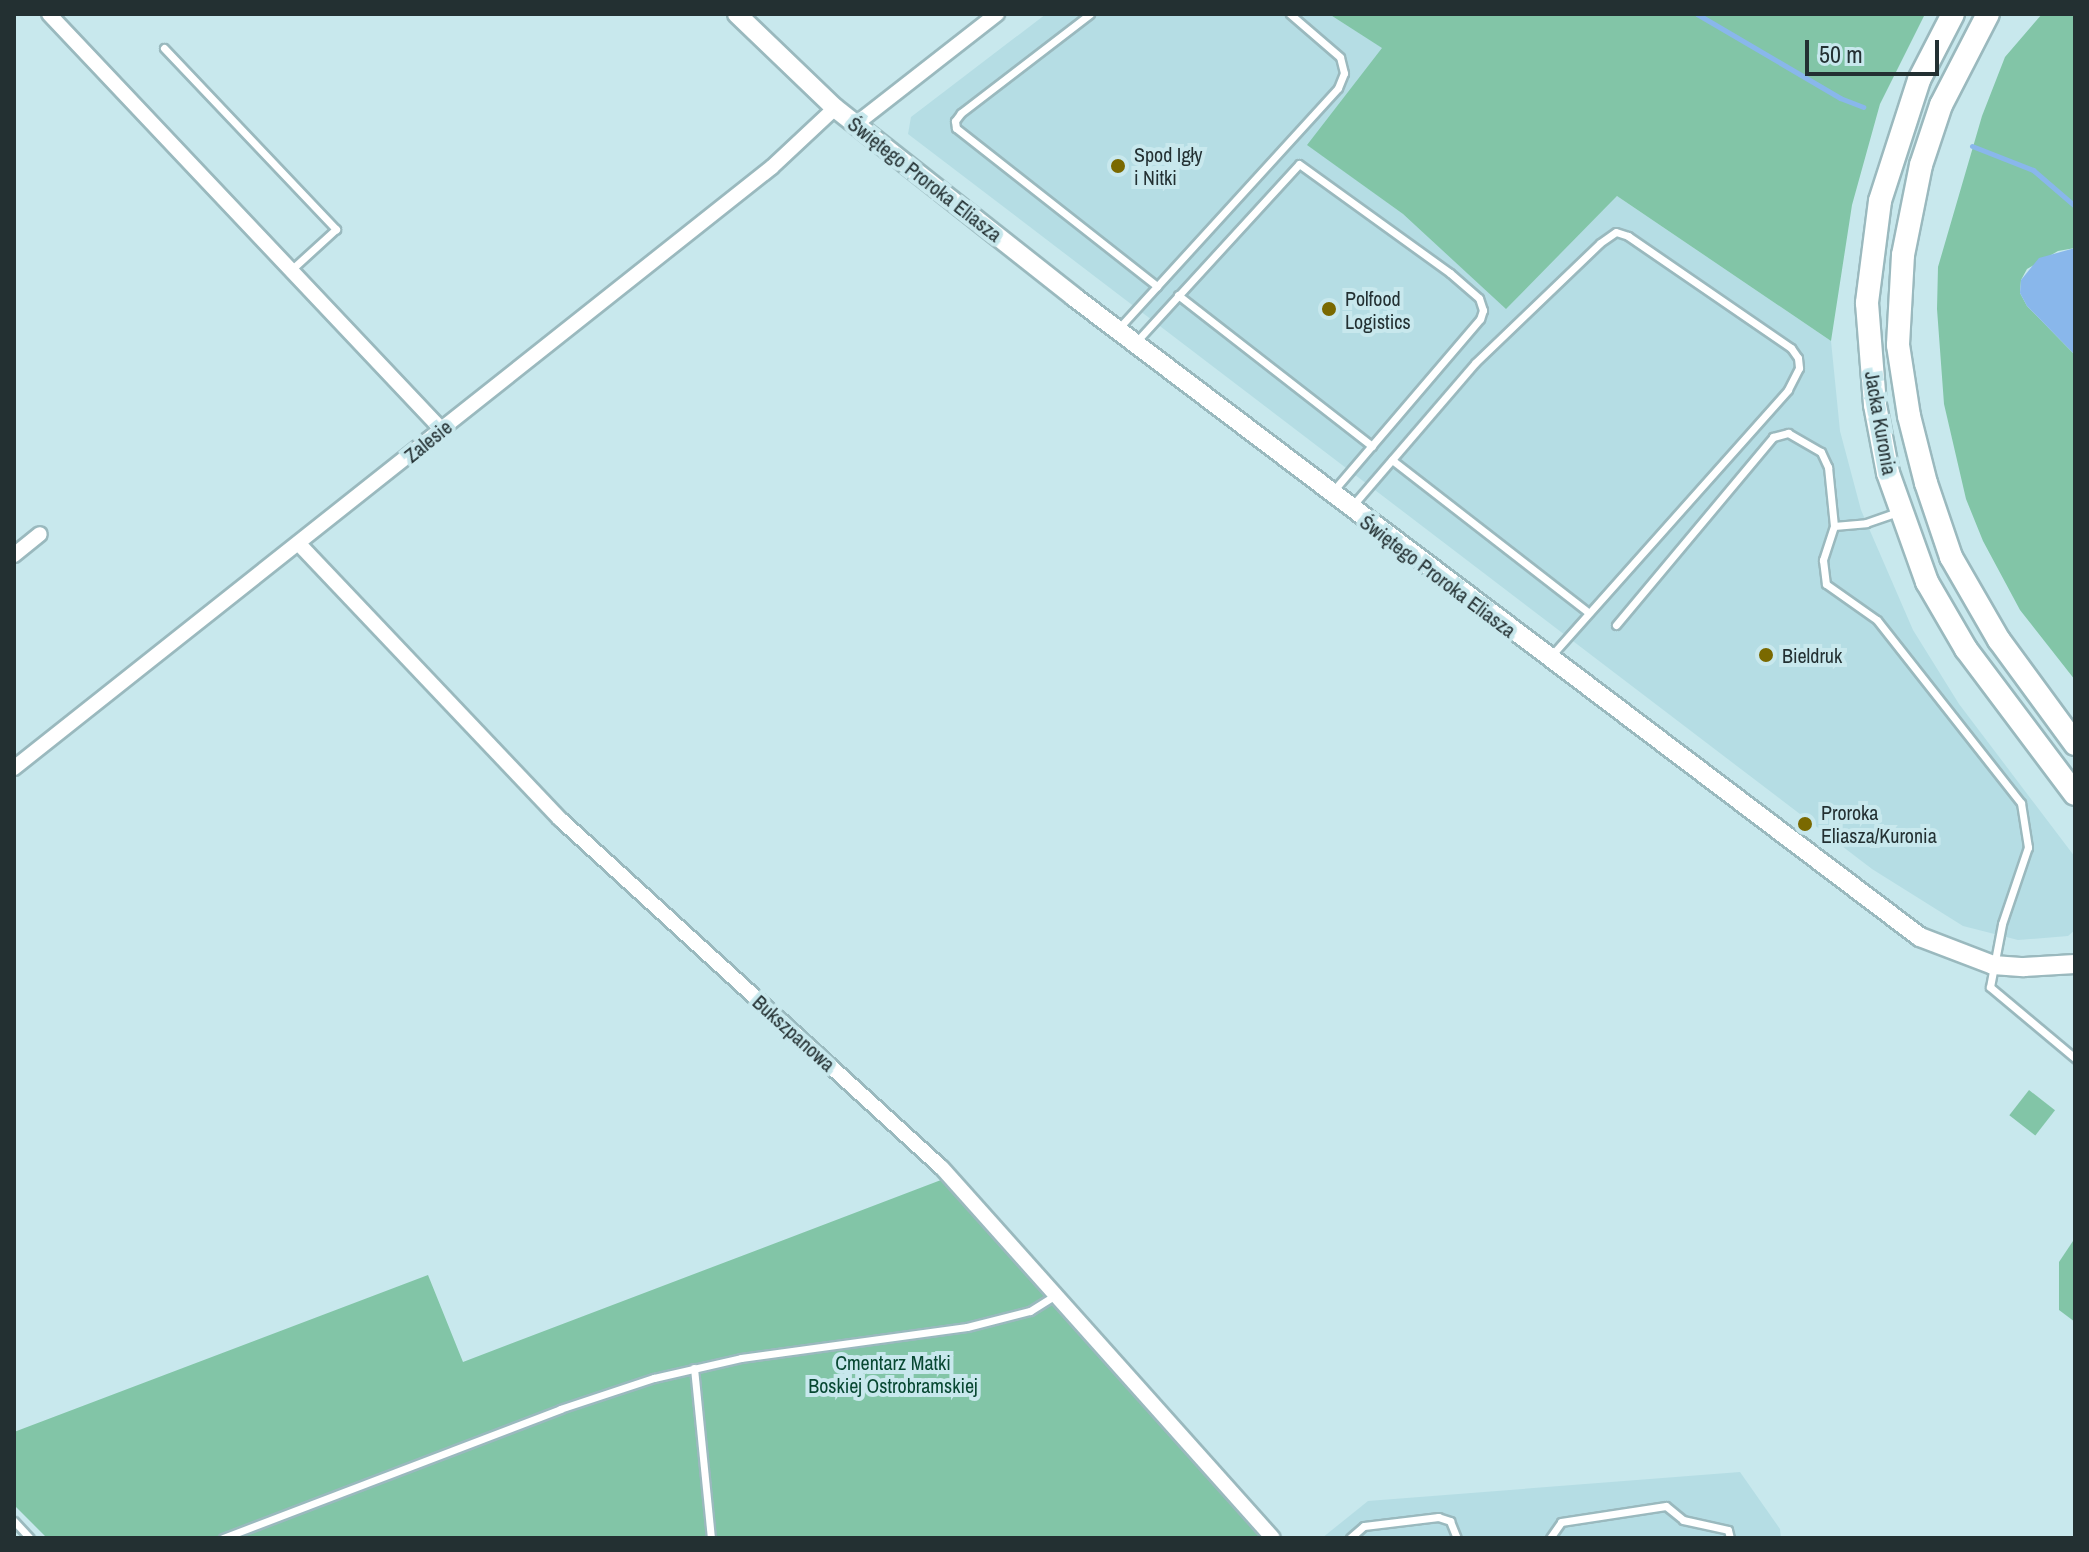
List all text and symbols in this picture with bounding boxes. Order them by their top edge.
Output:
scale bar [1809,24,1943,74]
text: 50 m [1819,38,1863,70]
street label: Świętego Proroka Eliasza [843,111,1007,247]
place label: Spod Igły i Nitki [1134,142,1202,189]
marker: Spod Igły i Nitki [1109,157,1127,175]
place label: Polfood Logistics [1345,286,1411,333]
marker: Polfood Logistics [1320,300,1338,318]
street label: Jacka Kuronia [1860,369,1902,477]
street label: Zalesie [400,415,456,467]
street label: Świętego Proroka Eliasza [1355,510,1521,642]
place label: Bieldruk [1782,643,1842,667]
marker: Bieldruk [1757,646,1775,664]
place label: Proroka Eliasza/Kuronia [1821,800,1937,847]
marker: Proroka Eliasza/Kuronia [1796,815,1814,833]
street label: Bukszpanowa [748,990,840,1076]
park label: Cmentarz Matki Boskiej Ostrobramskiej [808,1351,978,1398]

